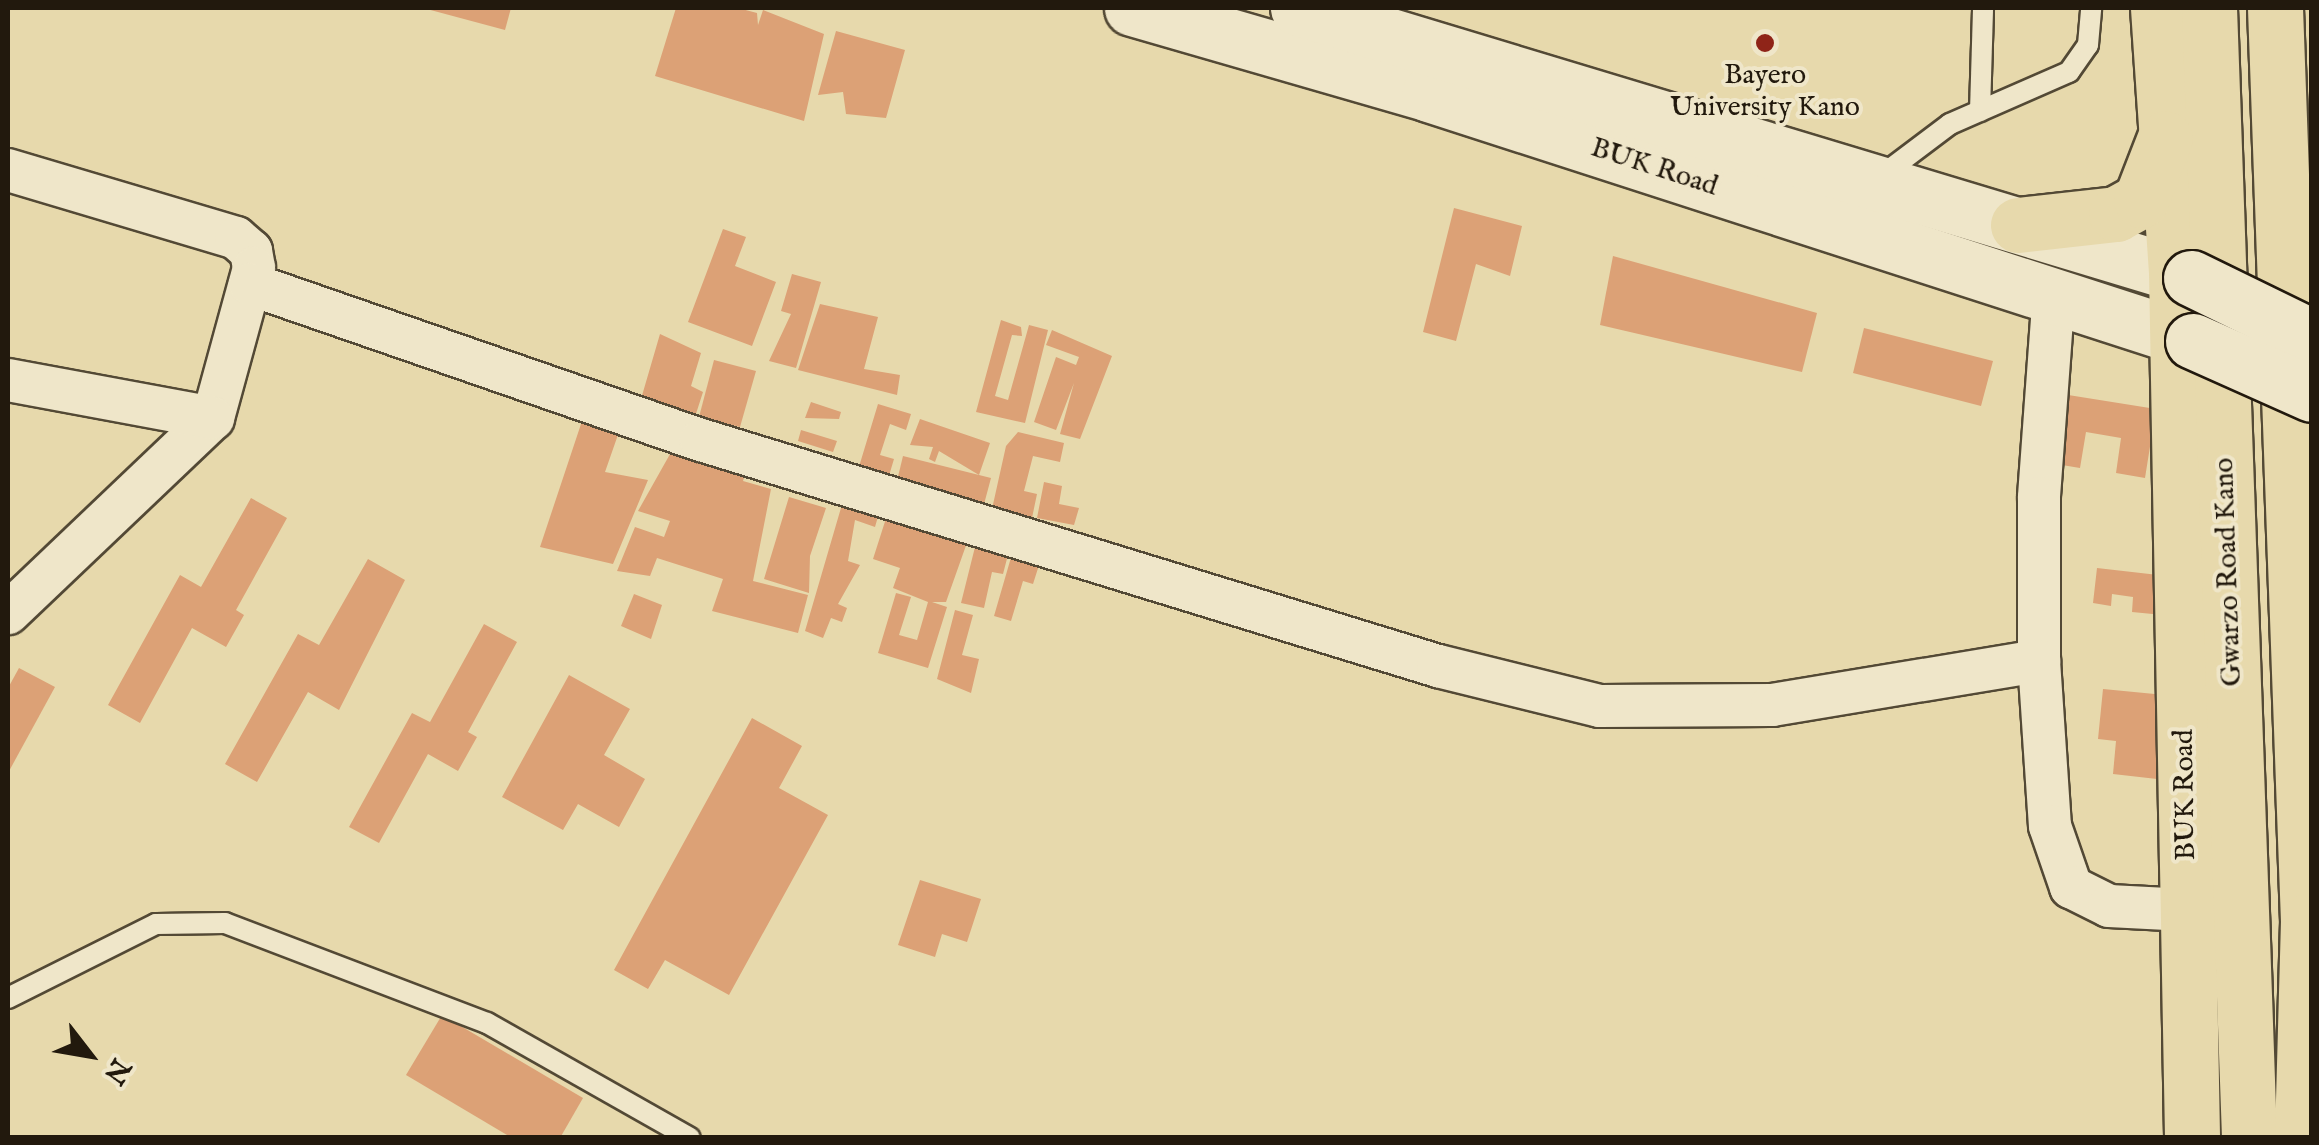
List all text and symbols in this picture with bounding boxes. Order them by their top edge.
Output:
marker: Bayero University Kano [1754,32,1776,54]
place label: Bayero University Kano [1670,59,1860,125]
street label: BUK Road [1586,132,1722,204]
street label: Gwarzo Road Kano [2208,457,2250,687]
street label: BUK Road [2168,729,2204,861]
north arrow [40,1005,140,1105]
text: N [95,1051,137,1090]

